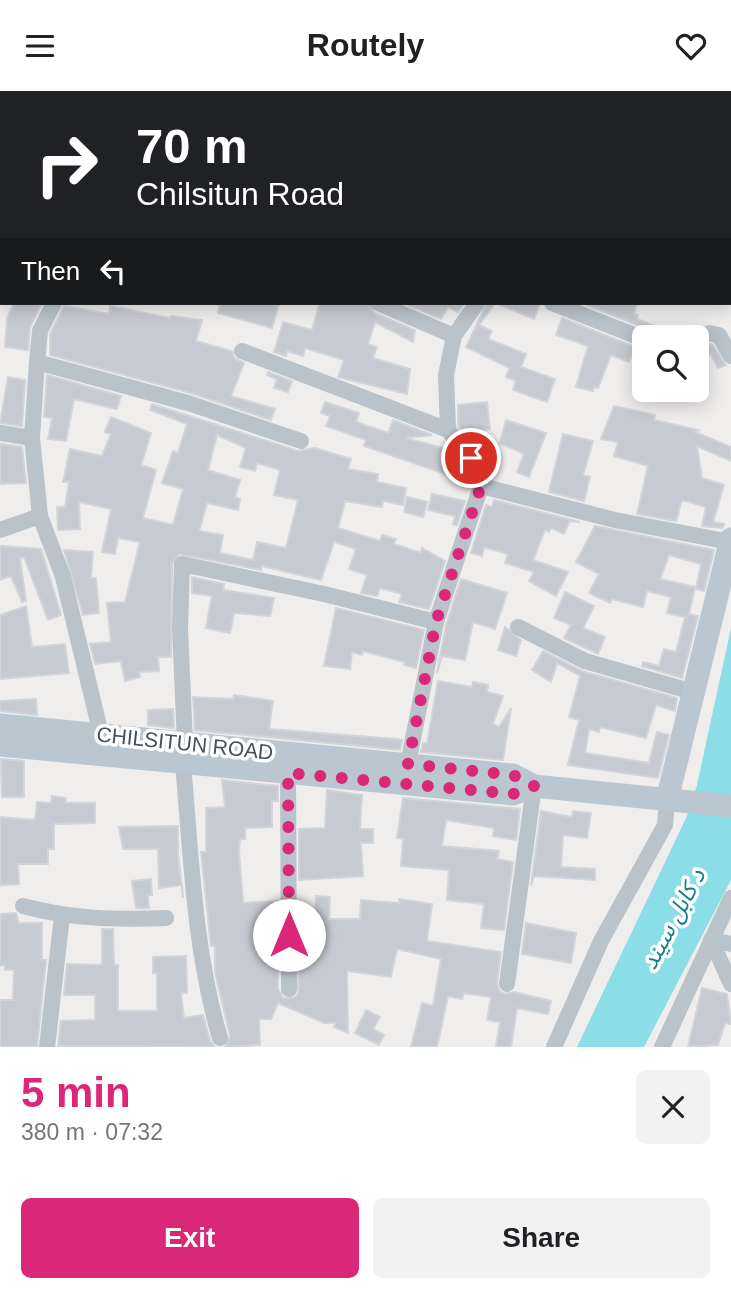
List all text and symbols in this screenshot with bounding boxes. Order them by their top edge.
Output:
icon: menu [21,27,59,65]
text: Routely [307,27,424,63]
icon: heart [672,27,710,65]
icon: right [21,119,112,210]
text: 70 m [136,119,248,173]
text: Chilsitun Road [136,176,344,212]
icon: left [94,252,132,290]
text: Then [21,256,80,286]
map controls [632,325,709,402]
button: search [632,325,709,402]
pin [441,428,501,488]
icon: arrive [452,439,490,477]
street label: CHILSITUN ROAD [96,722,274,764]
water label: د کابل سيند [636,864,712,974]
position arrow [252,898,326,972]
text: 5 min [21,1069,131,1116]
button: close [636,1070,710,1144]
text: 380 m · 07:32 [21,1119,163,1145]
button: Exit [21,1198,359,1278]
button: Share [373,1198,710,1278]

